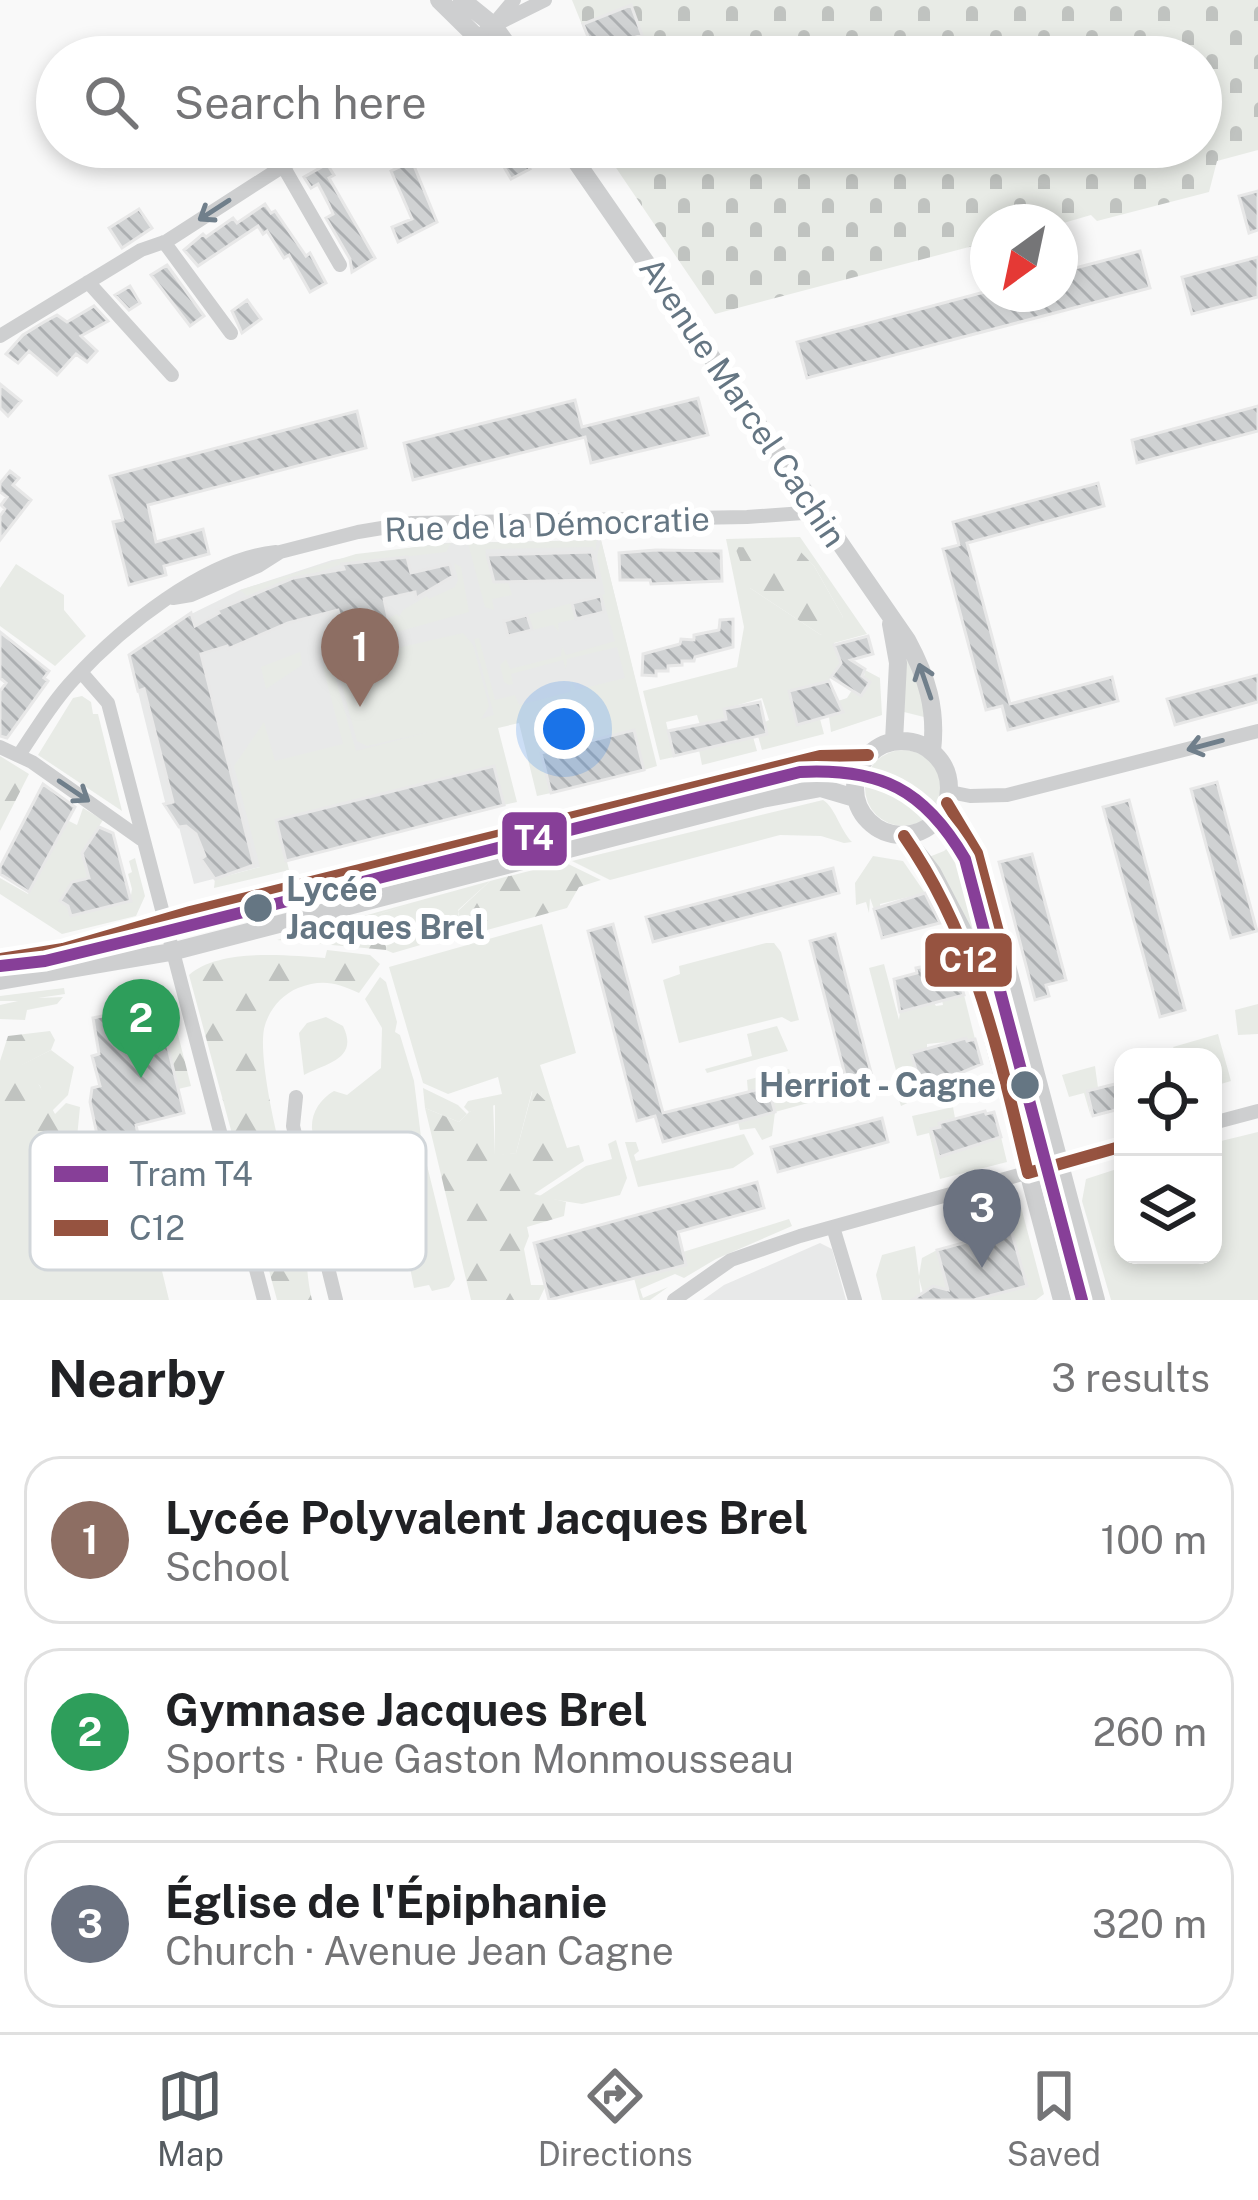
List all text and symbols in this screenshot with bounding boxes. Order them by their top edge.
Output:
search box [36,36,1222,168]
icon: search [78,69,144,135]
text: Search here [174,76,427,129]
one-way arrow [198,198,232,223]
north arrow [970,204,1078,312]
street label: Avenue Marcel Cachin [632,250,854,554]
street label: Rue de la Démocratie [384,499,710,549]
pin: 1 [321,608,399,707]
one-way arrow [913,663,934,700]
your location [534,699,594,759]
one-way arrow [1186,736,1224,758]
one-way arrow [57,778,91,803]
line badge: T4 [500,810,569,868]
text: T4 [514,819,554,857]
place label: Lycée Jacques Brel [286,870,485,946]
marker: Lycée Jacques Brel [241,891,275,925]
line badge: C12 [923,931,1014,989]
text: C12 [939,941,997,979]
pin: 2 [102,979,180,1078]
map controls [1114,1048,1222,1264]
button: locate [1114,1048,1222,1156]
place label: Herriot - Cagne [759,1066,996,1104]
marker: Herriot - Cagne [1008,1068,1042,1102]
legend [30,1132,426,1270]
text: Tram T4 [129,1155,253,1193]
button: layers [1114,1156,1222,1264]
pin: 3 [943,1169,1021,1268]
text: C12 [129,1209,185,1247]
text: Nearby [48,1349,225,1408]
text: 3 results [1051,1355,1210,1401]
text: Lycée Polyvalent Jacques Brel [165,1491,808,1544]
text: 1 [82,1517,98,1563]
text: 100 m [1100,1517,1207,1563]
text: School [165,1544,290,1590]
text: Gymnase Jacques Brel [165,1683,648,1736]
text: 2 [78,1709,102,1755]
text: 260 m [1093,1709,1207,1755]
text: Sports · Rue Gaston Monmousseau [165,1736,794,1782]
text: Église de l'Épiphanie [165,1875,607,1928]
text: 3 [77,1901,103,1947]
text: 320 m [1092,1901,1207,1947]
text: Church · Avenue Jean Cagne [165,1928,674,1974]
tab: Map [157,2063,224,2173]
tab: Directions [538,2063,693,2173]
tab: Saved [1007,2063,1101,2173]

